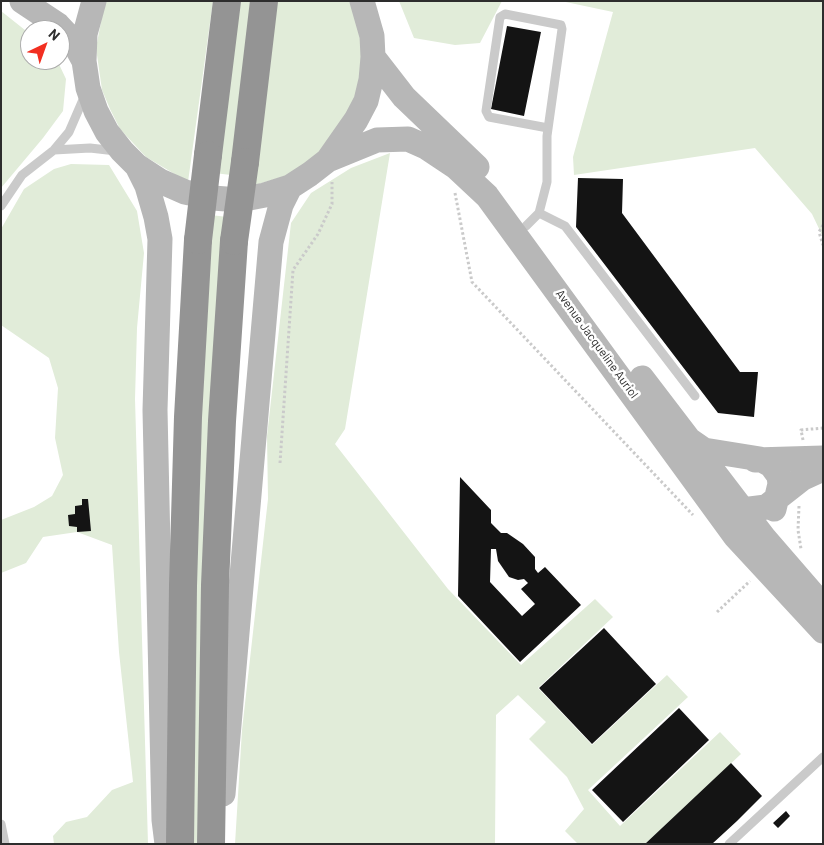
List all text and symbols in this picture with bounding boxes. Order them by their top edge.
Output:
north arrow [20,20,70,70]
text: N [46,25,64,44]
street label: Avenue Jacqueline Auriol [553,287,641,401]

